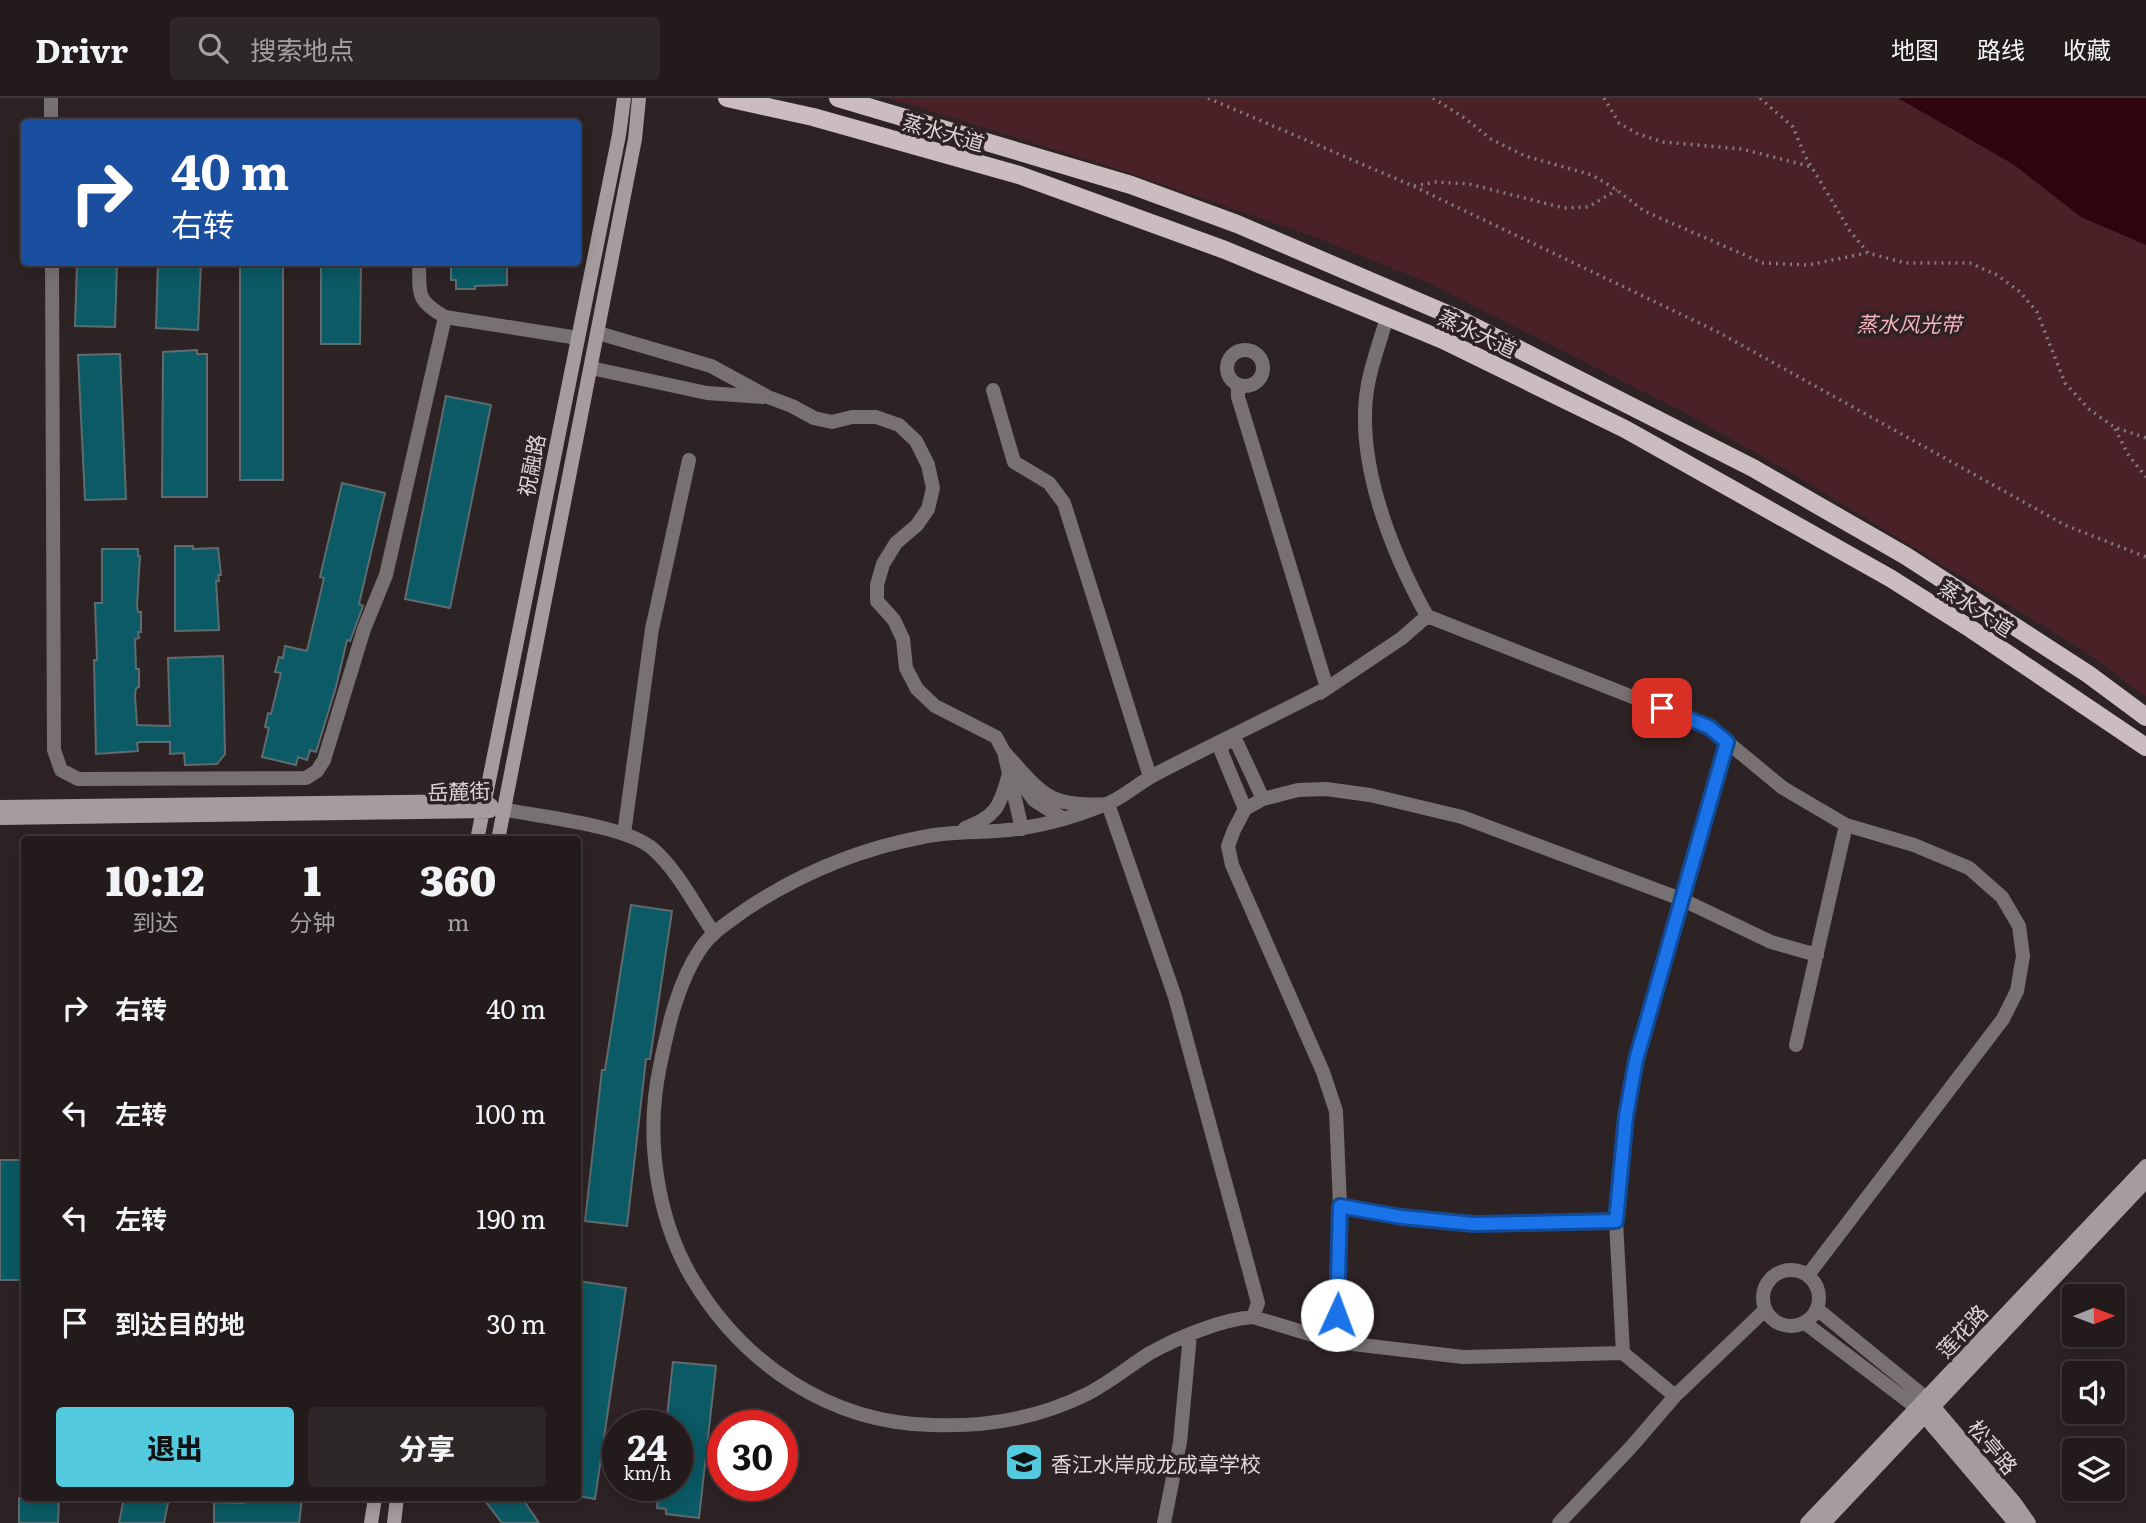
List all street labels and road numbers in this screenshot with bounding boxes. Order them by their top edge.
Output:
street label: 蒸水大道 [899,105,989,157]
street label: 蒸水大道 [1433,300,1523,364]
street label: 祝融路 [509,431,551,499]
street label: 蒸水大道 [1933,571,2021,643]
street label: 岳麓街 [427,773,491,807]
street label: 莲花路 [1928,1296,1994,1364]
street label: 松亭路 [1962,1412,2026,1480]

